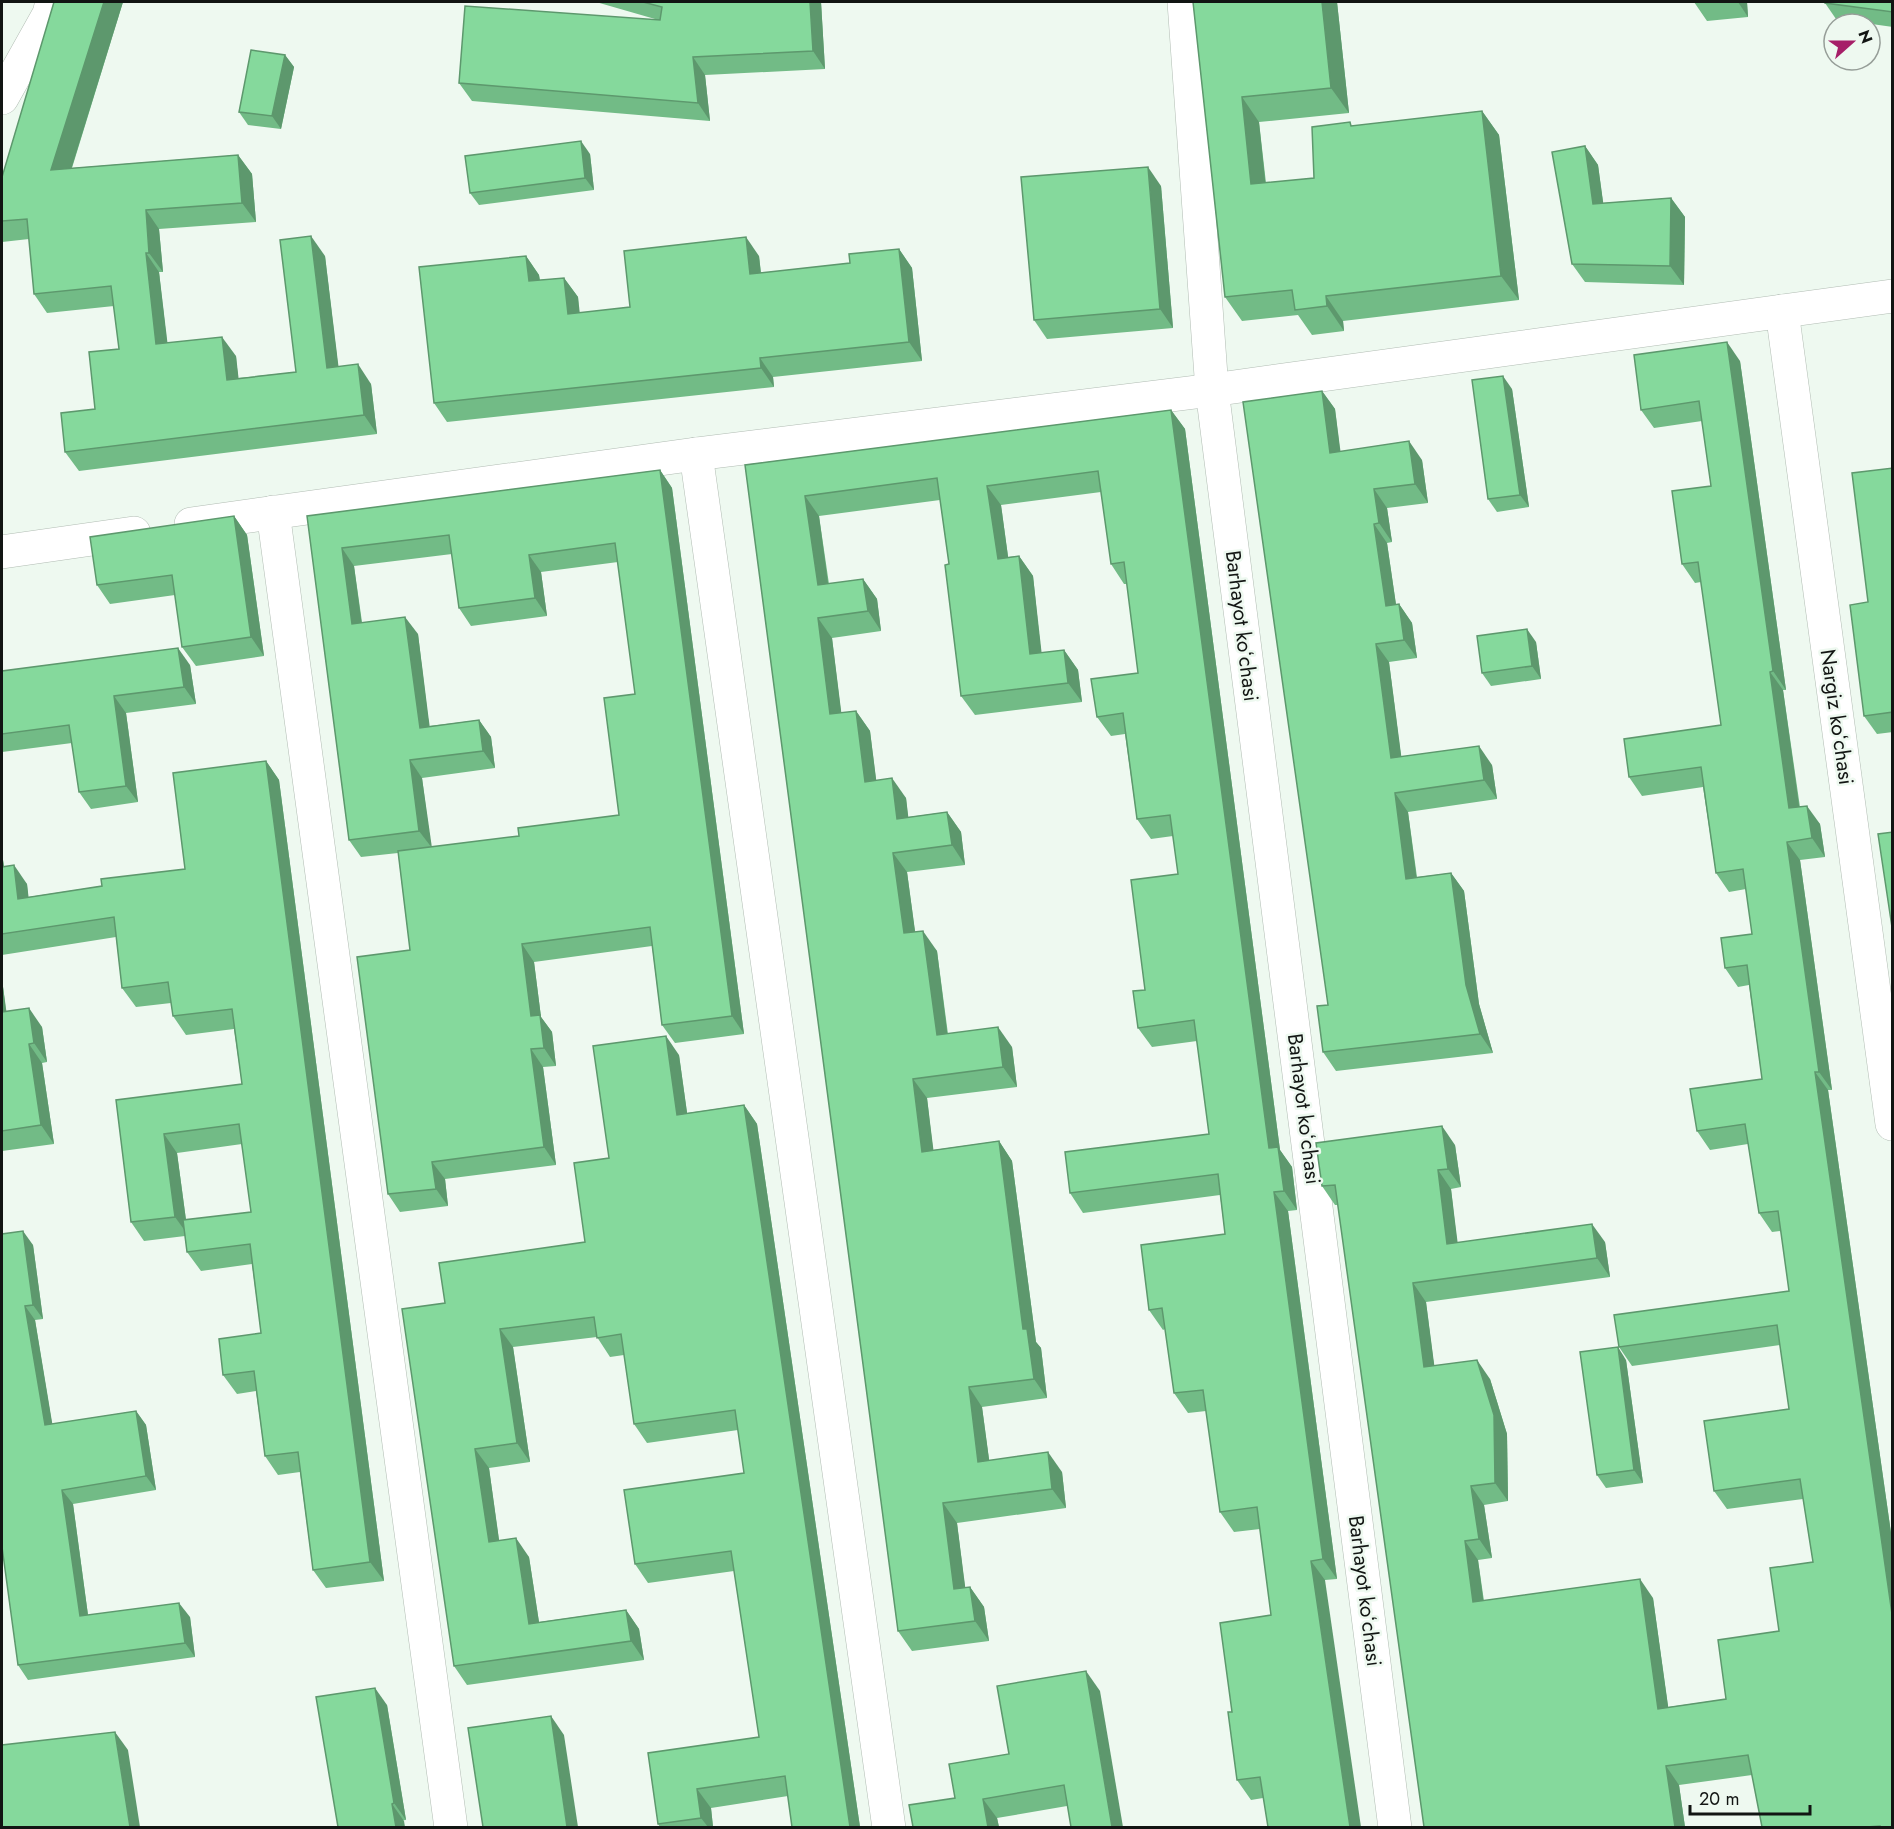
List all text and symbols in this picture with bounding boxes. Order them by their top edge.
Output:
north arrow [1822,12,1882,72]
text: N [1853,27,1879,47]
street label: Barhayot koʻchasi [1218,549,1266,703]
street label: Nargiz koʻchasi [1813,647,1861,787]
street label: Barhayot koʻchasi [1280,1032,1328,1186]
street label: Barhayot koʻchasi [1341,1514,1389,1668]
scale bar [1690,1778,1810,1816]
text: 20 m [1699,1786,1739,1812]

